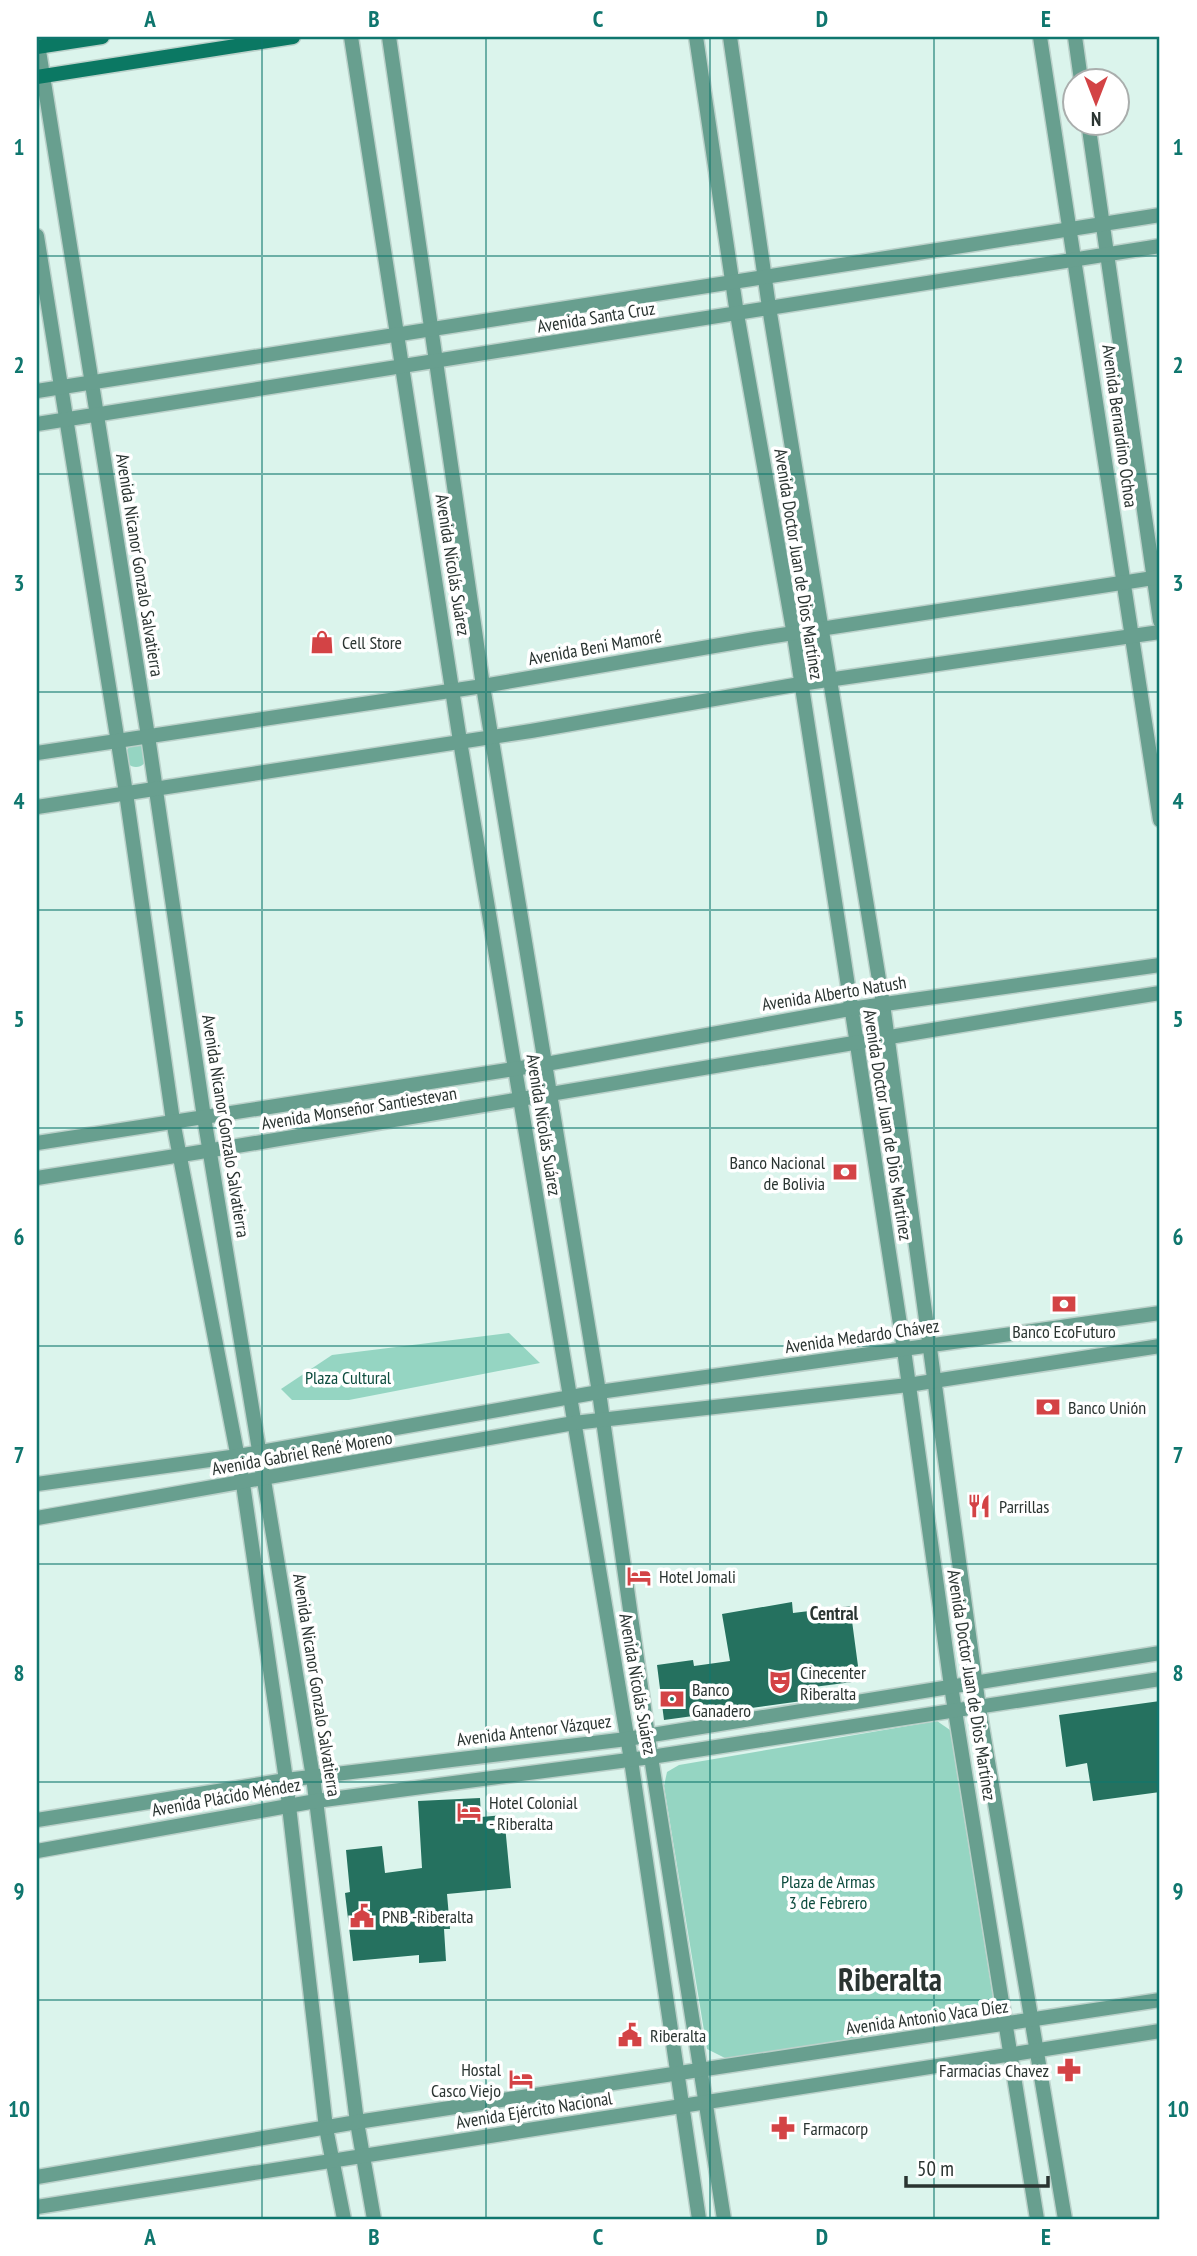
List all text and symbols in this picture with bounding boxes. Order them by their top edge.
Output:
text: A [143,4,156,33]
text: B [368,4,380,33]
text: C [593,4,604,33]
text: D [816,4,828,33]
text: E [1041,4,1051,33]
north arrow [1060,66,1130,136]
text: N [1091,107,1101,131]
text: 1 [14,132,25,161]
text: 1 [1173,132,1184,161]
street label: Avenida Santa Cruz [535,296,657,338]
street label: Avenida Bernardino Ochoa [1097,343,1143,509]
text: 2 [14,350,25,379]
text: 2 [1173,350,1184,379]
street label: Avenida Doctor Juan de Dios Martínez [769,447,829,681]
street label: Avenida Nicanor Gonzalo Salvatierra [111,452,169,678]
street label: Avenida Nicolás Suárez [430,492,476,638]
text: 3 [14,568,25,597]
text: 3 [1173,568,1184,597]
street label: Avenida Beni Mamoré [526,624,664,670]
shop icon: Cell Store [308,628,336,656]
place label: Cell Store [342,631,402,654]
text: 4 [14,786,25,815]
text: 4 [1173,786,1184,815]
street label: Avenida Alberto Natush [760,970,908,1016]
text: 5 [14,1004,25,1033]
text: 5 [1173,1004,1184,1033]
street label: Avenida Doctor Juan de Dios Martínez [858,1008,918,1242]
street label: Avenida Nicanor Gonzalo Salvatierra [197,1013,255,1239]
street label: Avenida Nicolás Suárez [521,1052,567,1198]
street label: Avenida Monseñor Santiestevan [260,1081,458,1135]
place label: Banco Nacional de Bolivia [729,1151,826,1195]
bank icon: Banco Nacional de Bolivia [831,1158,859,1186]
text: 6 [14,1222,25,1251]
text: 6 [1173,1222,1184,1251]
bank icon: Banco EcoFuturo [1050,1290,1078,1318]
street label: Avenida Medardo Chávez [783,1314,941,1358]
place label: Banco EcoFuturo [1012,1320,1116,1343]
park label: Plaza Cultural [305,1366,392,1389]
bank icon: Banco Unión [1034,1393,1062,1421]
place label: Banco Unión [1068,1396,1146,1419]
street label: Avenida Gabriel René Moreno [210,1426,394,1480]
text: 7 [14,1440,25,1469]
text: 7 [1173,1440,1184,1469]
restaurant icon: Parrillas [965,1492,993,1520]
place label: Parrillas [999,1495,1049,1518]
hotel icon: Hotel Jomali [625,1562,653,1590]
place label: Hotel Jomali [659,1565,736,1588]
street label: Avenida Doctor Juan de Dios Martínez [942,1568,1002,1802]
street label: Avenida Nicanor Gonzalo Salvatierra [288,1572,346,1798]
district label: Central [810,1601,859,1625]
street label: Avenida Nicolás Suárez [614,1612,662,1756]
text: 8 [14,1658,25,1687]
text: 8 [1173,1658,1184,1687]
place label: Cinecenter Riberalta [800,1661,866,1705]
theatre icon: Cinecenter Riberalta [766,1668,794,1696]
place label: Banco Ganadero [692,1678,751,1722]
bank icon: Banco Ganadero [658,1685,686,1713]
street label: Avenida Antenor Vázquez [455,1709,613,1751]
street label: Avenida Plácido Méndez [150,1773,302,1821]
place label: Hotel Colonial - Riberalta [489,1791,578,1835]
hotel icon: Hotel Colonial - Riberalta [455,1798,483,1826]
park label: Plaza de Armas 3 de Febrero [781,1870,875,1914]
text: 9 [14,1876,25,1905]
text: 9 [1173,1876,1184,1905]
public building icon: PNB -Riberalta [348,1902,376,1930]
place label: PNB -Riberalta [382,1905,473,1928]
district label: Riberalta [838,1958,942,2000]
street label: Avenida Antonio Vaca Díez [844,1994,1010,2040]
public building icon: Riberalta [616,2021,644,2049]
place label: Riberalta [650,2024,706,2047]
pharmacy icon: Farmacias Chavez [1055,2056,1083,2084]
place label: Hostal Casco Viejo [431,2058,502,2102]
place label: Farmacias Chavez [939,2059,1049,2082]
hotel icon: Hostal Casco Viejo [507,2065,535,2093]
street label: Avenida Ejército Nacional [454,2086,615,2134]
text: 10 [8,2094,30,2123]
text: 10 [1167,2094,1189,2123]
pharmacy icon: Farmacorp [769,2114,797,2142]
place label: Farmacorp [803,2117,868,2140]
scale bar [906,2144,1048,2188]
text: 50 m [917,2155,954,2182]
text: A [143,2222,156,2251]
text: B [368,2222,380,2251]
text: C [593,2222,604,2251]
text: D [816,2222,828,2251]
text: E [1041,2222,1051,2251]

